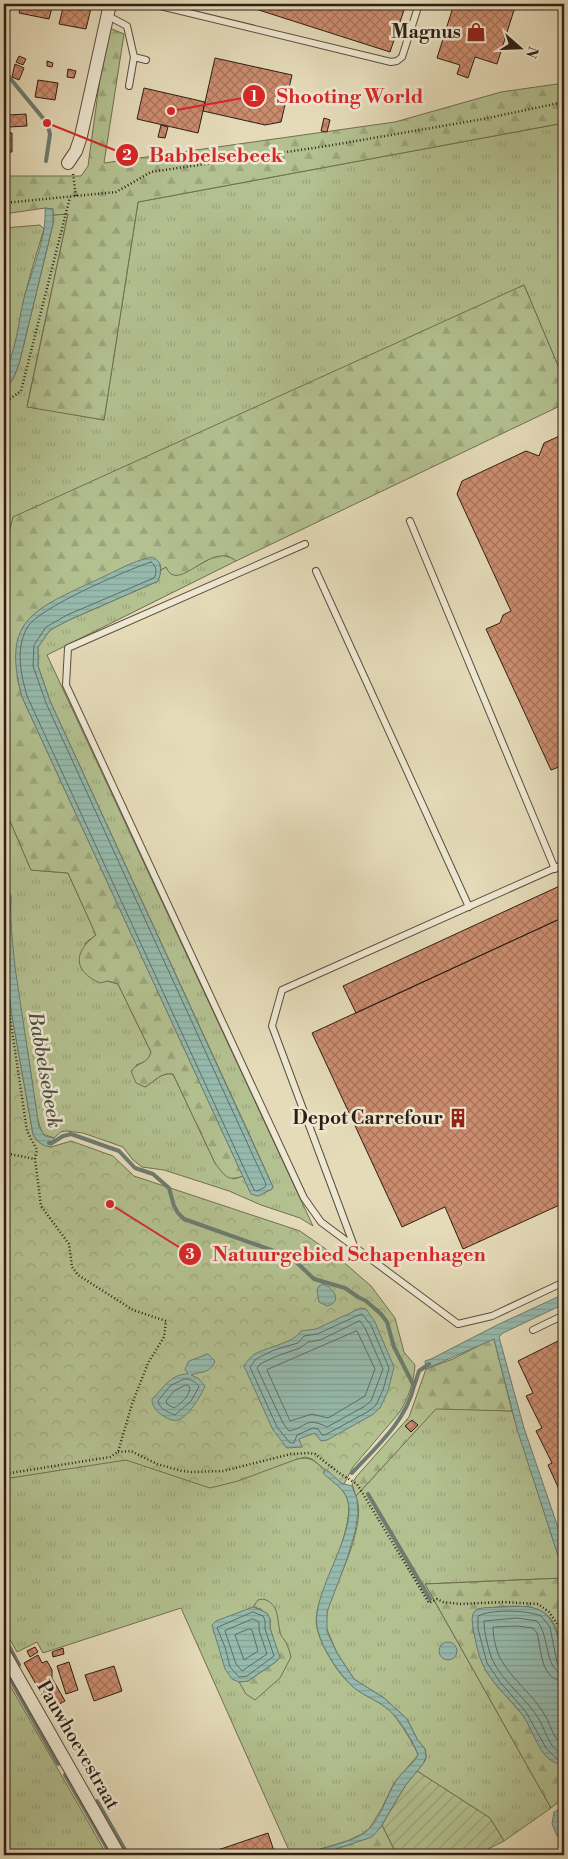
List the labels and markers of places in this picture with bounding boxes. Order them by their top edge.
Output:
place label: Magnus [391,20,461,44]
shop icon: Magnus [465,21,487,43]
callout: Shooting World [241,79,433,114]
callout: Babbelsebeek [114,137,293,172]
place label: Depot Carrefour [293,1106,443,1130]
building icon: Depot Carrefour [447,1107,469,1129]
callout: Natuurgebied Schapenhagen [177,1236,496,1271]

